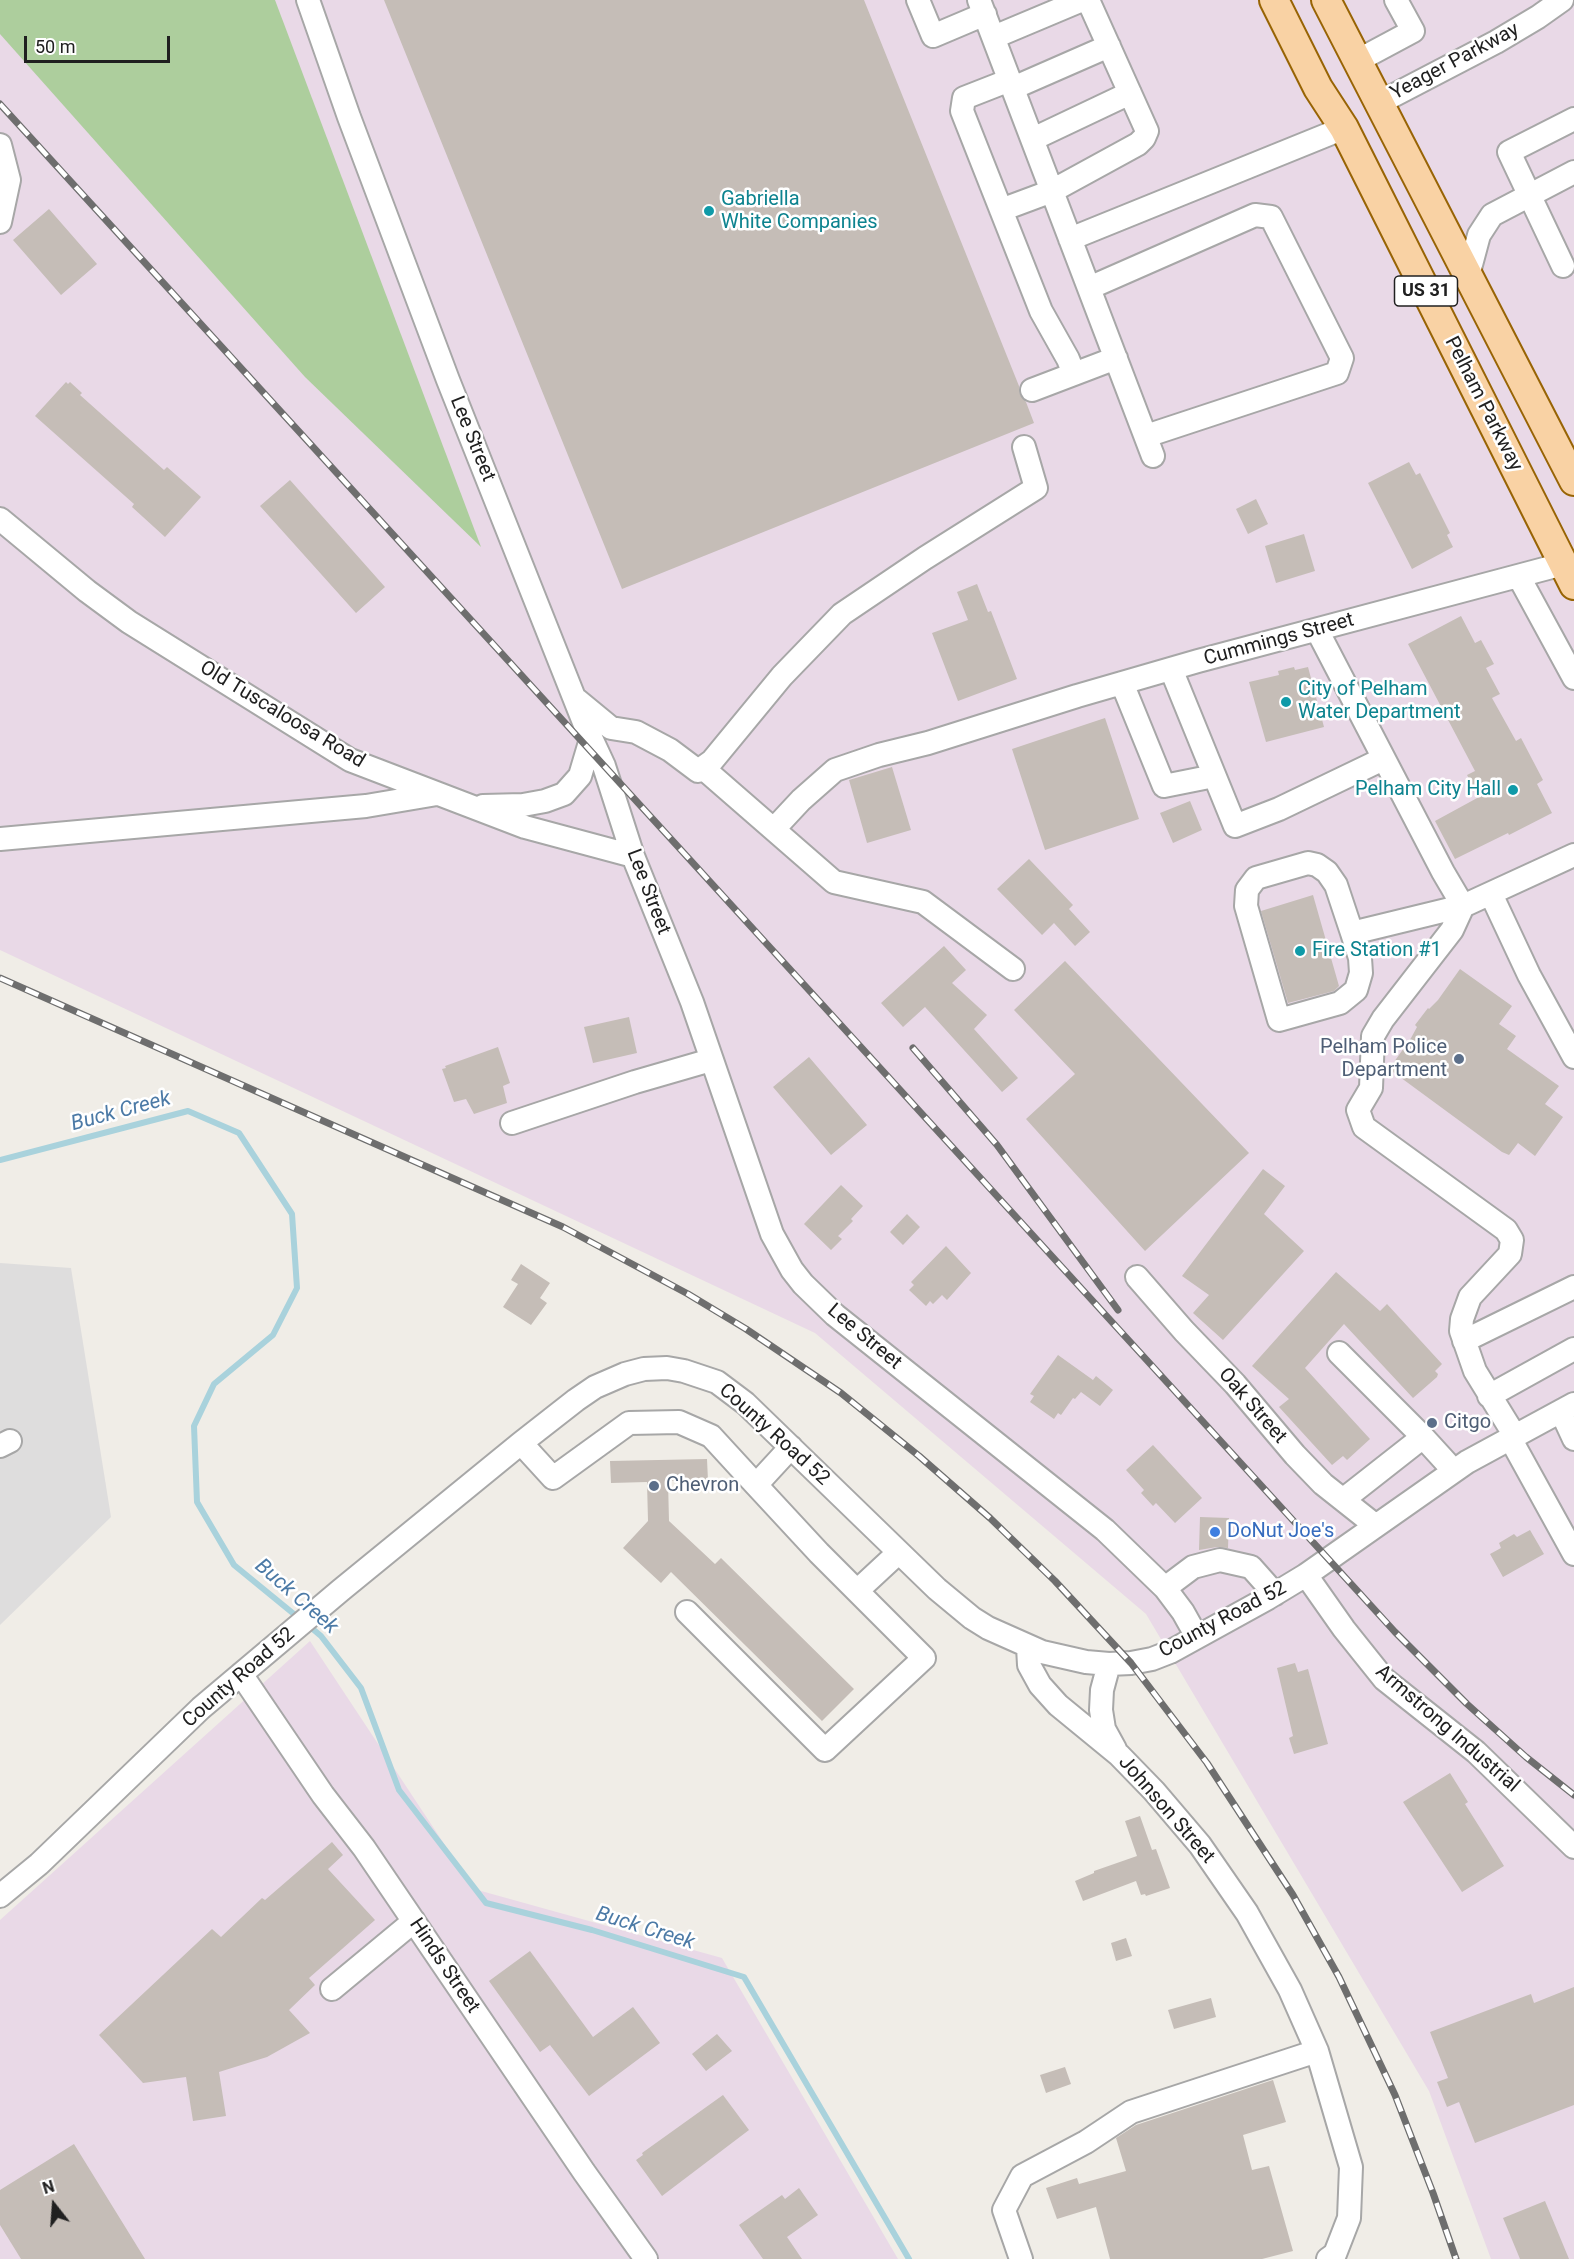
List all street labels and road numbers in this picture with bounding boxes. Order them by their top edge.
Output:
street label: Yeager Parkway [1387,18,1523,106]
road number: US 31 [1394,276,1458,306]
street label: Pelham Parkway [1439,333,1527,475]
street label: Lee Street [444,393,500,485]
street label: Cummings Street [1201,608,1357,672]
street label: Old Tuscaloosa Road [195,656,369,774]
street label: Lee Street [621,846,675,938]
street label: Lee Street [822,1299,906,1375]
street label: Oak Street [1213,1363,1291,1449]
street label: County Road 52 [714,1379,834,1491]
street label: County Road 52 [1155,1576,1291,1664]
street label: County Road 52 [178,1623,300,1733]
street label: Armstrong Industrial [1370,1660,1524,1798]
street label: Johnson Street [1113,1751,1219,1869]
street label: Hinds Street [403,1914,485,2018]

